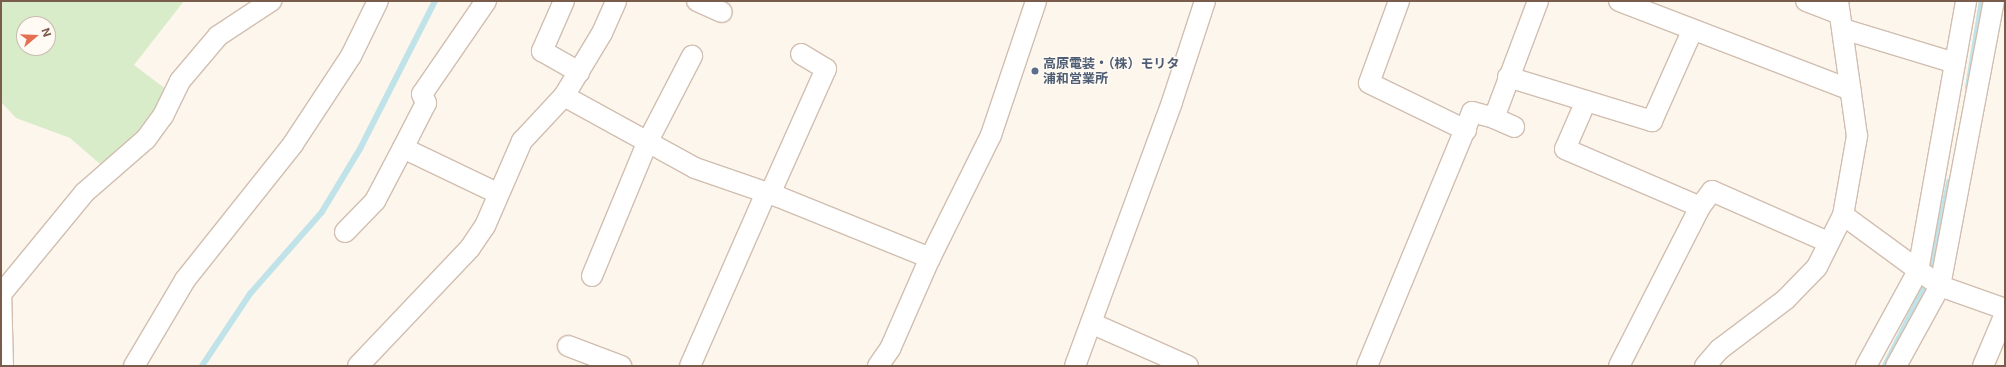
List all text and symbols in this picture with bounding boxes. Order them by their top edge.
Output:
north arrow [16,16,56,56]
text: N [38,26,54,39]
place label: 高原電装・（株）モリタ 浦和営業所 [1043,56,1179,87]
marker: 高原電装・（株）モリタ 浦和営業所 [1030,66,1040,76]

